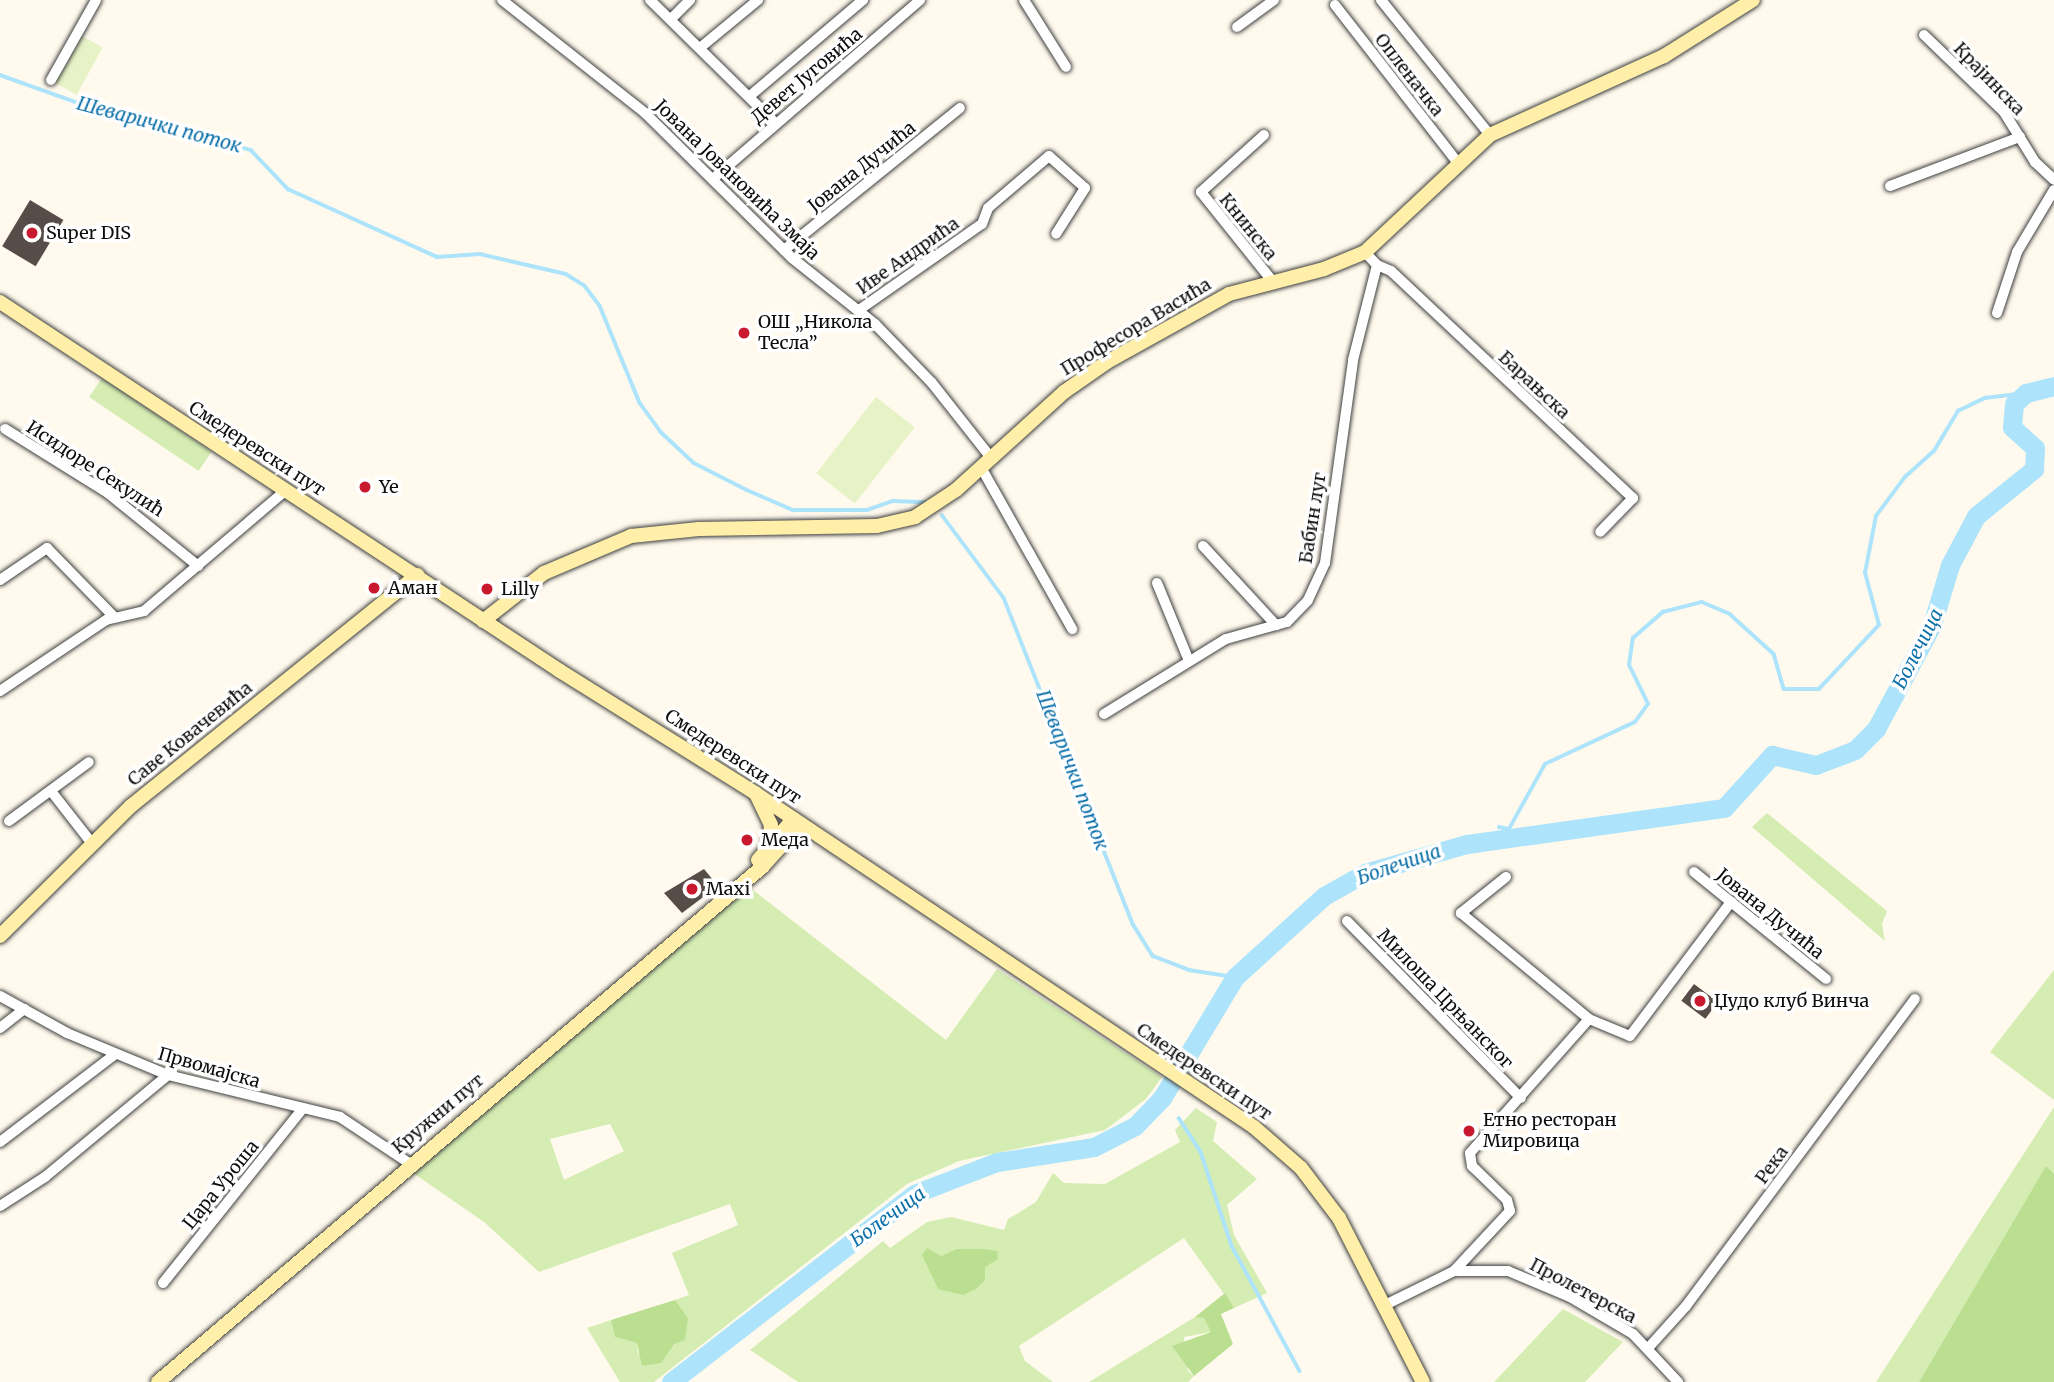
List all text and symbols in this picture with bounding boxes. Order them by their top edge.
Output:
street label: Девет Југовића [747,23,867,129]
street label: Опленачка [1370,29,1448,121]
street label: Крајинска [1949,38,2029,120]
water label: Шеварички поток [74,92,244,158]
street label: Јована Јовановића Змаја [650,95,824,265]
street label: Јована Дучића [804,117,920,217]
street label: Книнска [1215,189,1281,265]
street label: Иве Андрића [853,213,963,299]
place label: Super DIS [46,222,131,244]
marker: Super DIS [24,225,40,241]
street label: Професора Васића [1057,274,1215,380]
place label: ОШ „Никола Тесла” [758,312,872,354]
marker: ОШ „Никола Тесла” [736,325,752,341]
street label: Барањска [1494,346,1574,424]
street label: Смедеревски пут [185,397,329,501]
street label: Исидоре Секулић [22,416,168,522]
street label: Бабин луг [1295,471,1331,565]
place label: Ye [379,476,399,498]
marker: Ye [357,479,373,495]
place label: Аман [388,577,438,599]
place label: Lilly [501,578,539,600]
marker: Аман [366,580,382,596]
marker: Lilly [479,581,495,597]
water label: Болечица [1888,605,1948,693]
street label: Саве Ковачевића [123,677,257,791]
water label: Шеварички поток [1031,687,1113,853]
street label: Смедеревски пут [661,705,805,809]
place label: Меда [761,829,809,851]
marker: Меда [739,832,755,848]
water label: Болечица [1354,840,1444,890]
street label: Јована Дучића [1712,864,1828,964]
place label: Maxi [706,878,750,900]
marker: Maxi [684,881,700,897]
street label: Милоша Црњанског [1373,925,1517,1073]
place label: Џудо клуб Винча [1714,990,1869,1012]
marker: Џудо клуб Винча [1692,993,1708,1009]
street label: Смедеревски пут [1132,1019,1276,1125]
street label: Првомајска [155,1043,263,1093]
street label: Кружни пут [388,1069,488,1159]
place label: Етно ресторан Мировица [1483,1110,1617,1152]
marker: Етно ресторан Мировица [1461,1123,1477,1139]
street label: Цара Уроша [179,1136,263,1234]
street label: Река [1751,1142,1793,1188]
water label: Болечица [846,1182,930,1252]
street label: Пролетерска [1526,1254,1640,1328]

